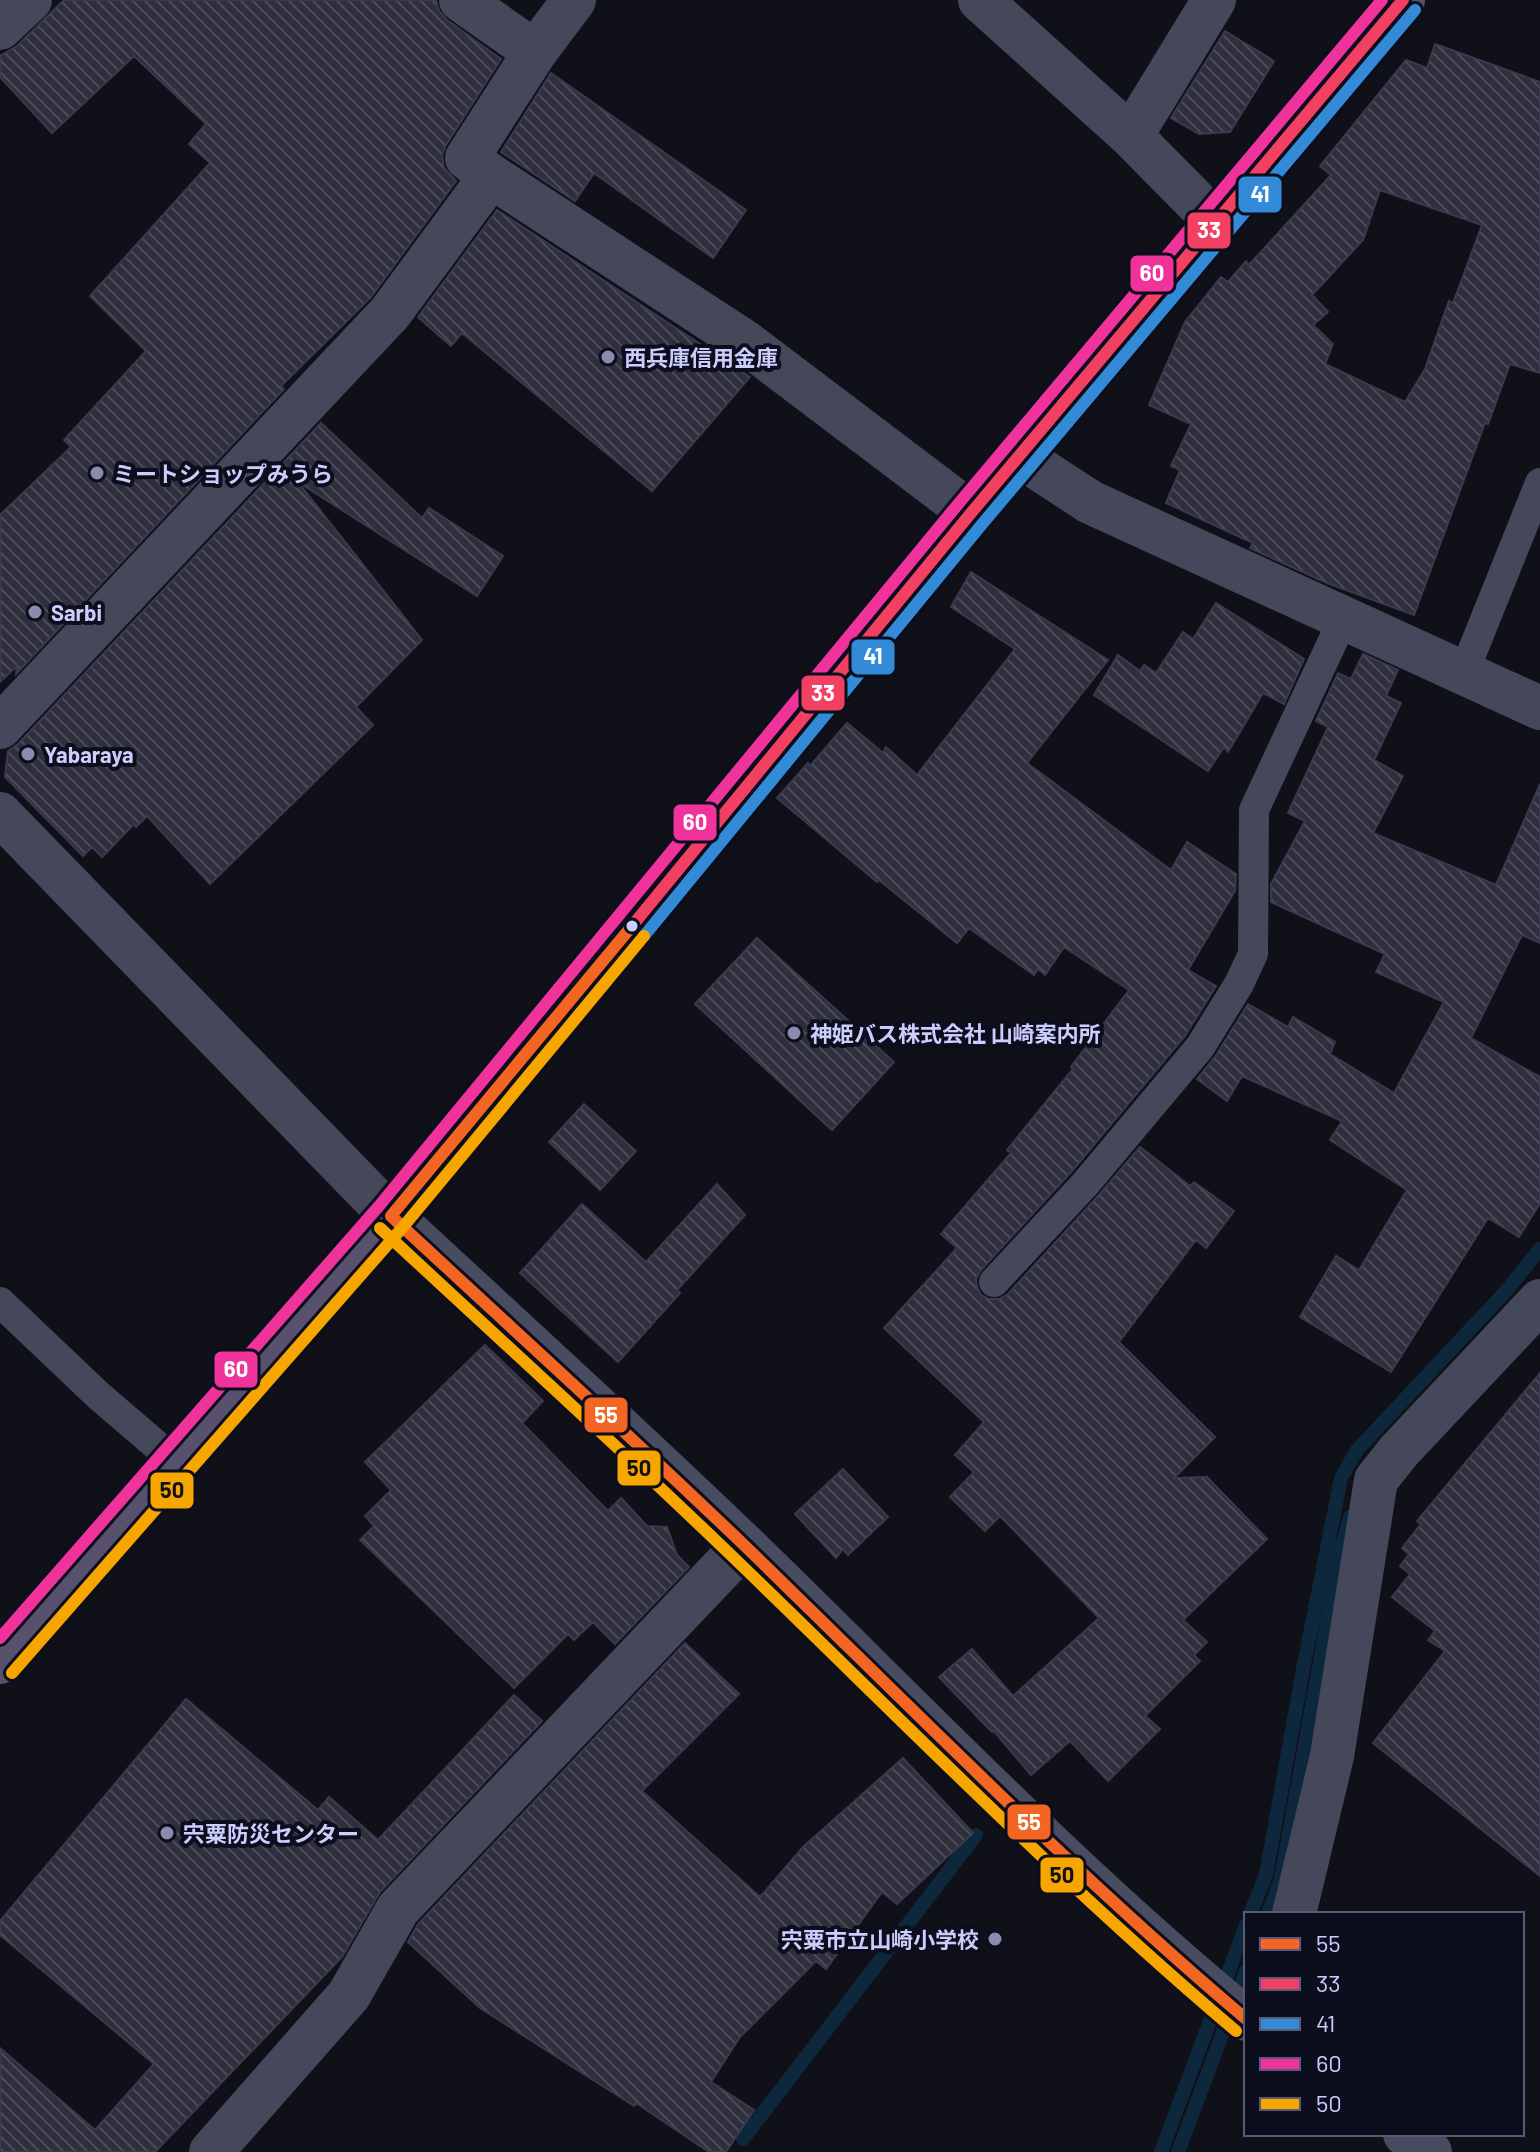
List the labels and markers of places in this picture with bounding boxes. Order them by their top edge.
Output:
place label: 西兵庫信用金庫 [624,344,778,370]
marker: 西兵庫信用金庫 [599,348,617,366]
place label: ミートショップみうら [113,460,333,486]
marker: ミートショップみうら [88,464,106,482]
place label: Sarbi [51,599,102,625]
marker: Sarbi [26,603,44,621]
place label: Yabaraya [44,741,134,767]
marker: Yabaraya [19,745,37,763]
unlabelled marker [624,918,640,934]
place label: 神姫バス株式会社 山崎案内所 [810,1020,1100,1046]
marker: 神姫バス株式会社 山崎案内所 [785,1024,803,1042]
place label: 宍粟防災センター [183,1820,359,1846]
marker: 宍粟防災センター [158,1824,176,1842]
place label: 宍粟市立山崎小学校 [781,1926,979,1952]
marker: 宍粟市立山崎小学校 [986,1930,1004,1948]

